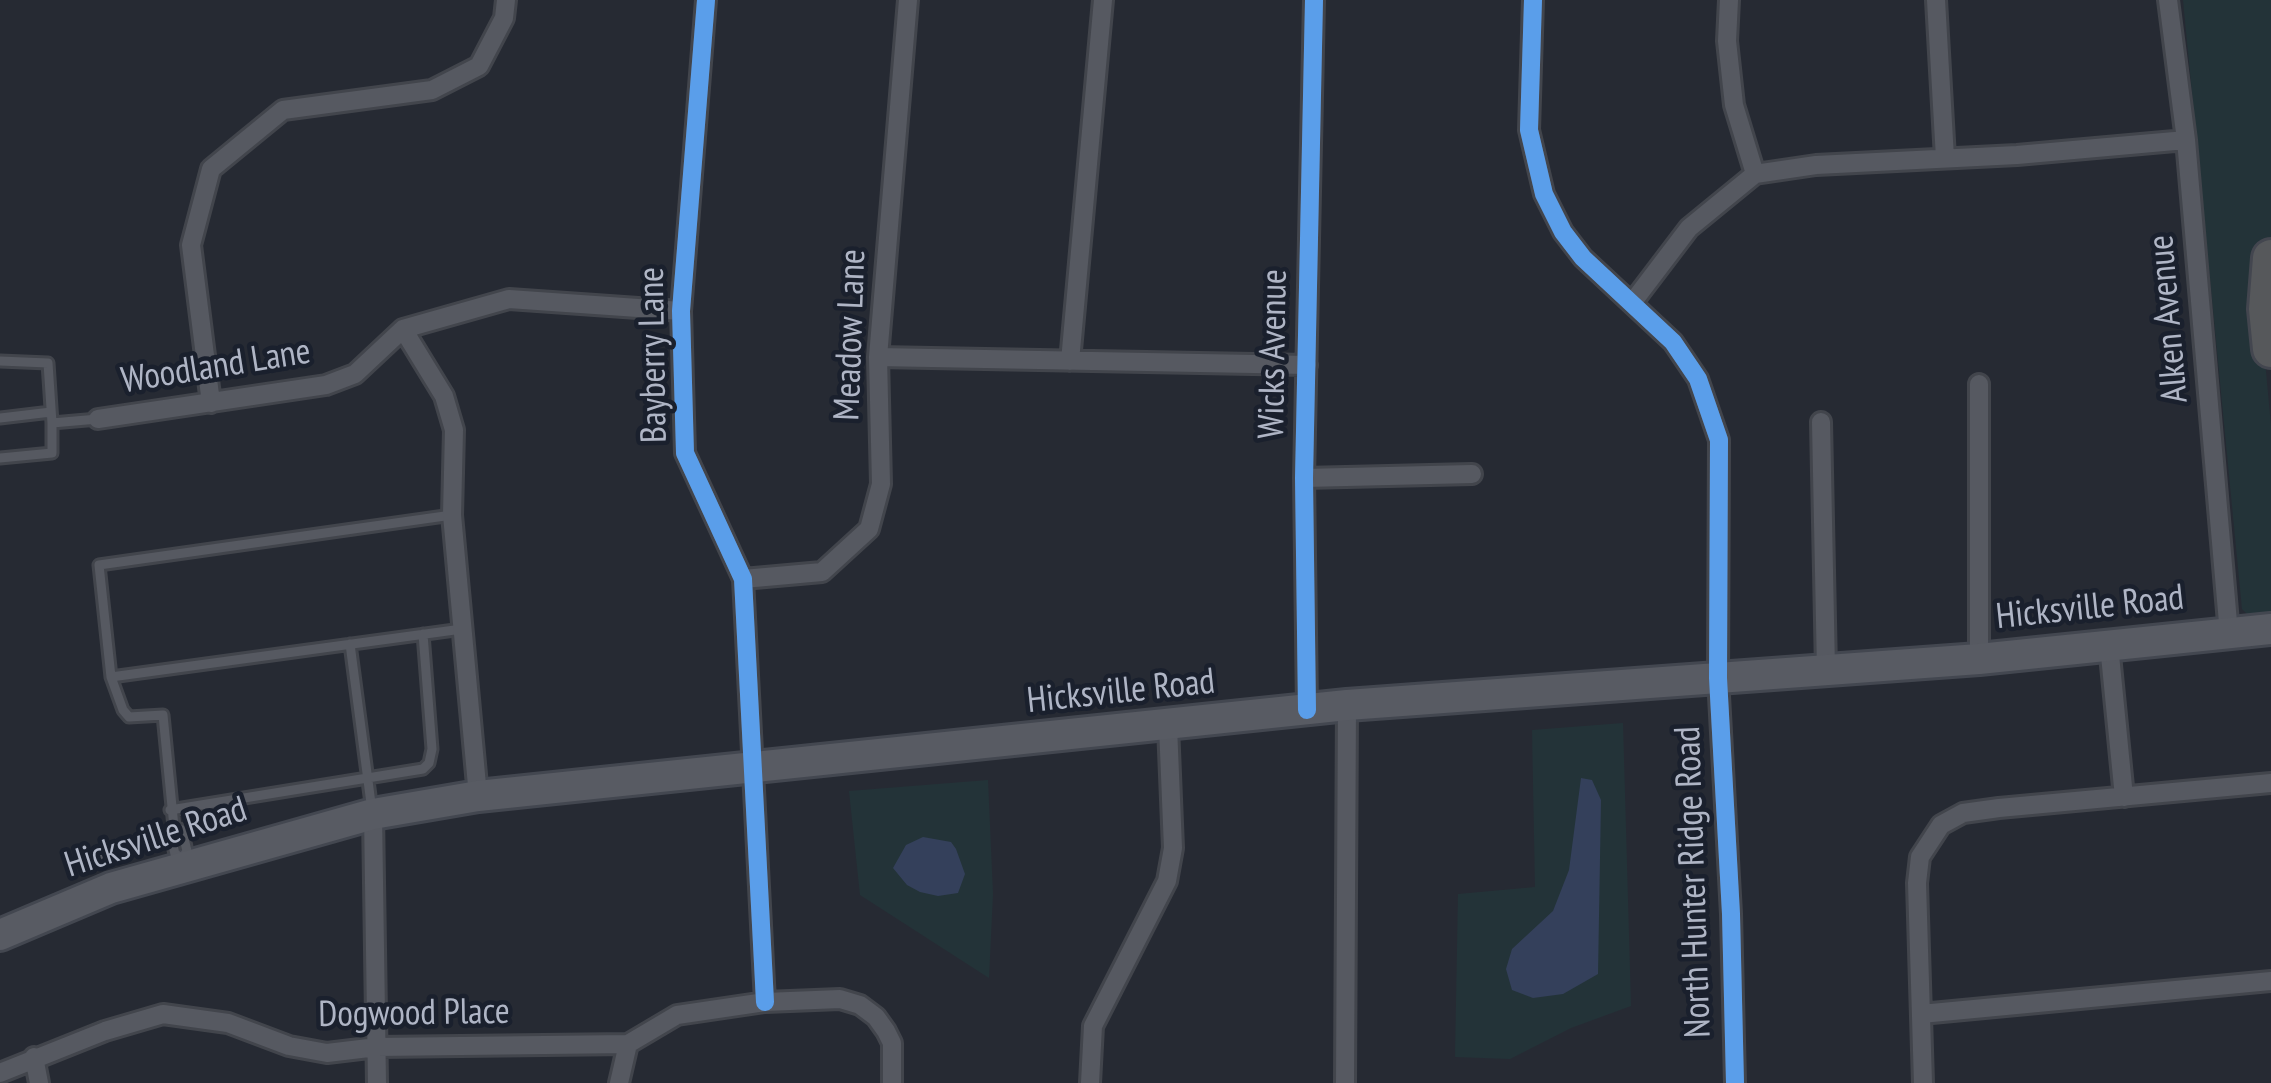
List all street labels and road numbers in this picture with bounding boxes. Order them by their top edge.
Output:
street label: Alken Avenue [2140,233,2198,405]
street label: Meadow Lane [826,249,876,421]
street label: Bayberry Lane [631,267,677,443]
street label: Wicks Avenue [1251,269,1297,439]
street label: Woodland Lane [118,331,314,403]
street label: Hicksville Road [1994,577,2186,639]
street label: Hicksville Road [1025,661,1217,723]
street label: North Hunter Ridge Road [1667,725,1721,1039]
street label: Hicksville Road [60,788,252,888]
street label: Dogwood Place [318,991,510,1037]

